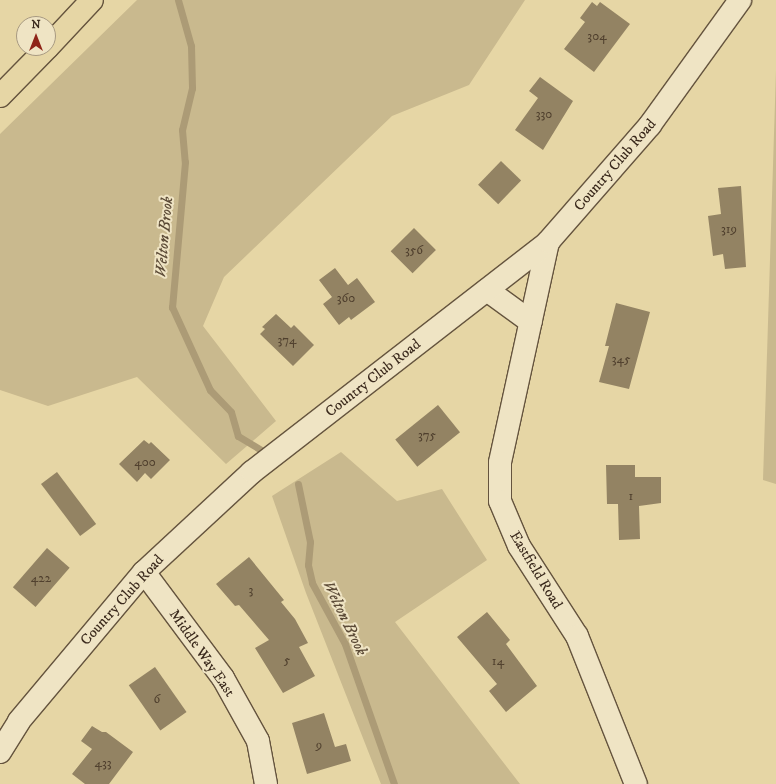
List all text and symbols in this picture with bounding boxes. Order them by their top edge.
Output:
north arrow [16,16,56,56]
text: N [31,18,41,32]
house number: 304 [587,28,607,44]
house number: 330 [536,106,552,122]
street label: Country Club Road [570,115,660,215]
water label: Welton Brook [151,196,177,278]
house number: 319 [721,221,737,237]
house number: 356 [405,242,423,258]
house number: 360 [337,290,355,306]
house number: 374 [278,332,296,348]
street label: Country Club Road [322,335,424,421]
house number: 345 [612,351,630,367]
house number: 375 [418,427,436,443]
house number: 400 [134,454,156,470]
house number: 1 [629,488,633,504]
street label: Eastfield Road [506,528,566,612]
street label: Country Club Road [77,551,167,649]
house number: 422 [31,570,51,586]
water label: Welton Brook [319,577,371,659]
house number: 3 [249,582,253,598]
street label: Middle Way East [165,606,239,700]
house number: 5 [284,652,290,668]
house number: 14 [492,653,504,669]
house number: 6 [154,691,160,707]
house number: 9 [316,737,322,753]
house number: 433 [94,755,112,771]

